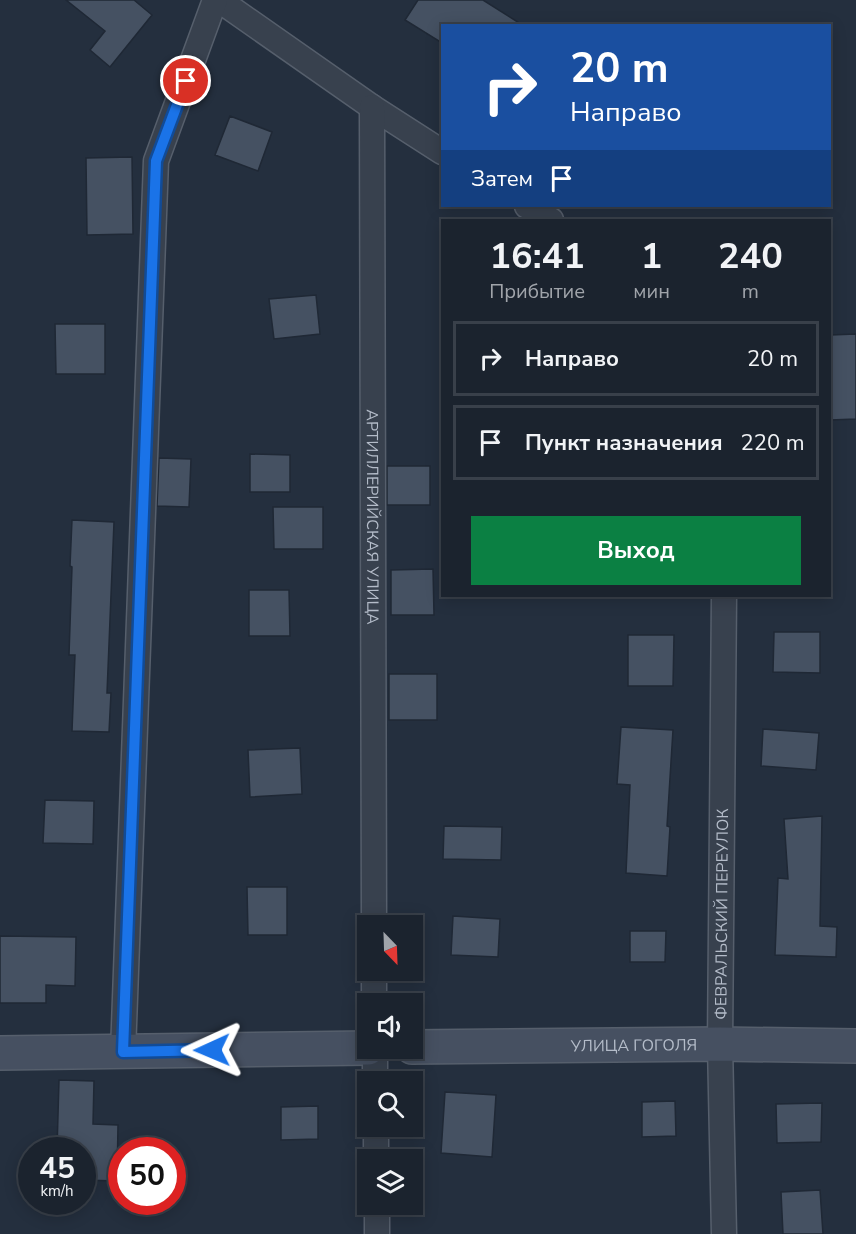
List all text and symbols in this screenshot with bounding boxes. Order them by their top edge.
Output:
text: 20 m [570,40,669,97]
icon: right [471,48,549,126]
pin [160,55,211,106]
icon: arrive [169,64,202,97]
text: Направо [570,94,681,131]
icon: arrive [545,162,578,195]
text: Затем [471,164,533,194]
text: 16:41 [489,232,585,281]
text: 1 [641,232,662,281]
text: 240 [718,232,783,281]
text: Прибытие [489,278,585,305]
text: мин [633,278,670,305]
text: m [742,278,759,305]
icon: right [474,342,507,375]
text: Направо [525,344,619,374]
text: 20 m [747,344,798,374]
street label: АРТИЛЛЕРИЙСКАЯ УЛИЦА [361,409,383,625]
icon: arrive [474,426,507,459]
text: Пункт назначения [525,428,723,458]
text: 220 m [741,428,805,458]
button: Выход [471,516,801,585]
street label: ФЕВРАЛЬСКИЙ ПЕРЕУЛОК [710,808,734,1020]
north arrow [357,915,423,981]
map controls [357,915,423,1215]
button: sound [357,993,423,1059]
position arrow [180,1018,244,1082]
street label: УЛИЦА ГОГОЛЯ [570,1034,697,1057]
button: search [357,1071,423,1137]
speed limit sign: 50 [108,1137,186,1215]
text: 45 [39,1148,75,1189]
button: layers [357,1149,423,1215]
text: km/h [40,1181,74,1201]

